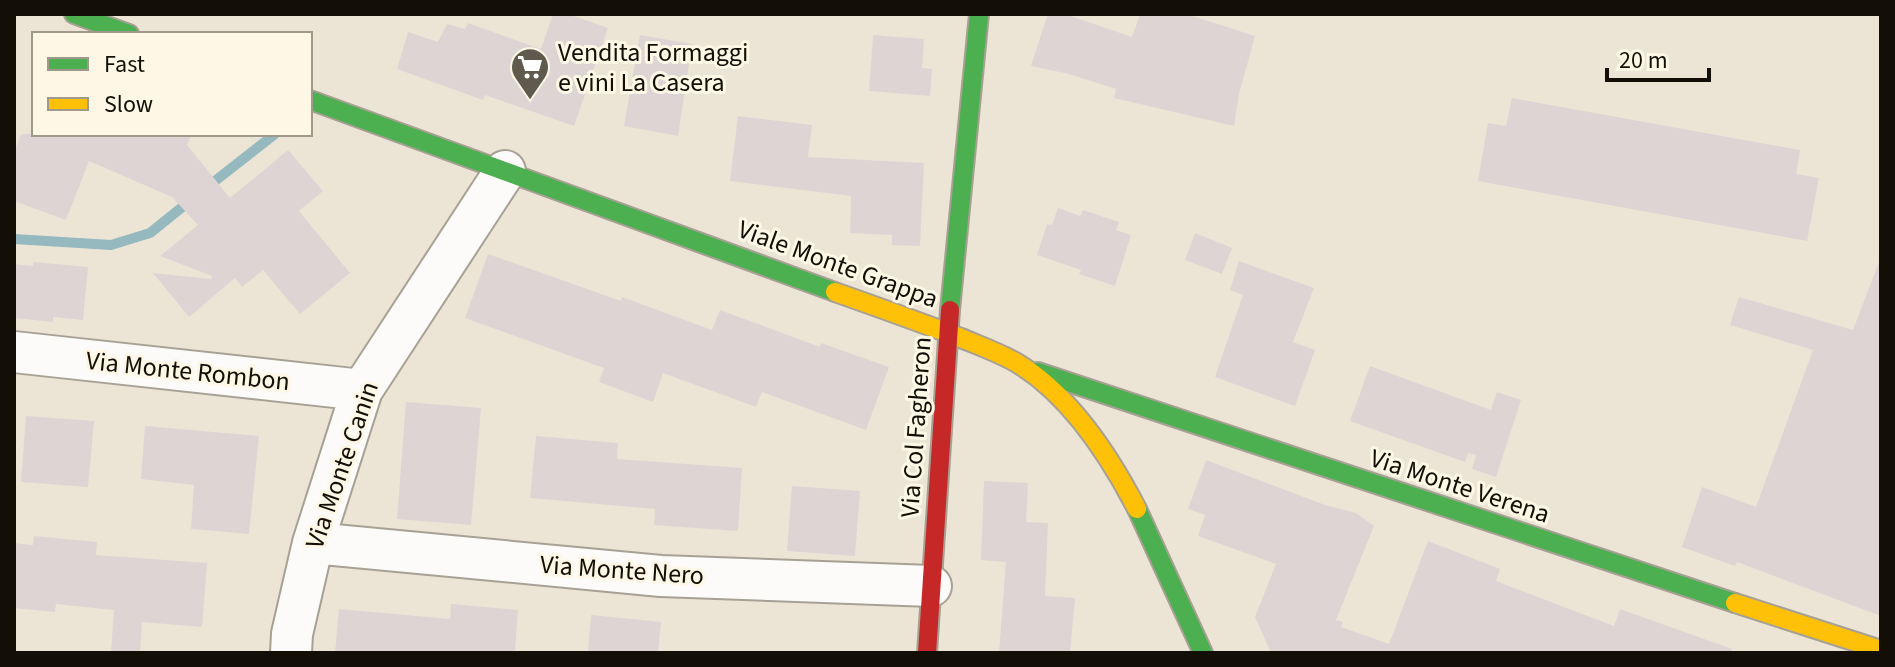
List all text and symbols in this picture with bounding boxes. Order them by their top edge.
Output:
legend [32,32,312,136]
scale bar [1607,32,1709,82]
place label: Vendita Formaggi e vini La Casera [558,34,748,101]
text: 20 m [1619,43,1668,78]
supermarket icon: Vendita Formaggi e vini La Casera [509,46,551,101]
text: Fast [104,47,145,82]
text: Slow [104,87,153,122]
street label: Viale Monte Grappa [733,211,943,317]
street label: Via Col Fagheron [891,335,941,519]
street label: Via Monte Rombon [84,342,292,400]
street label: Via Monte Canin [296,376,388,554]
street label: Via Monte Verena [1365,440,1555,532]
street label: Via Monte Nero [539,546,705,594]

